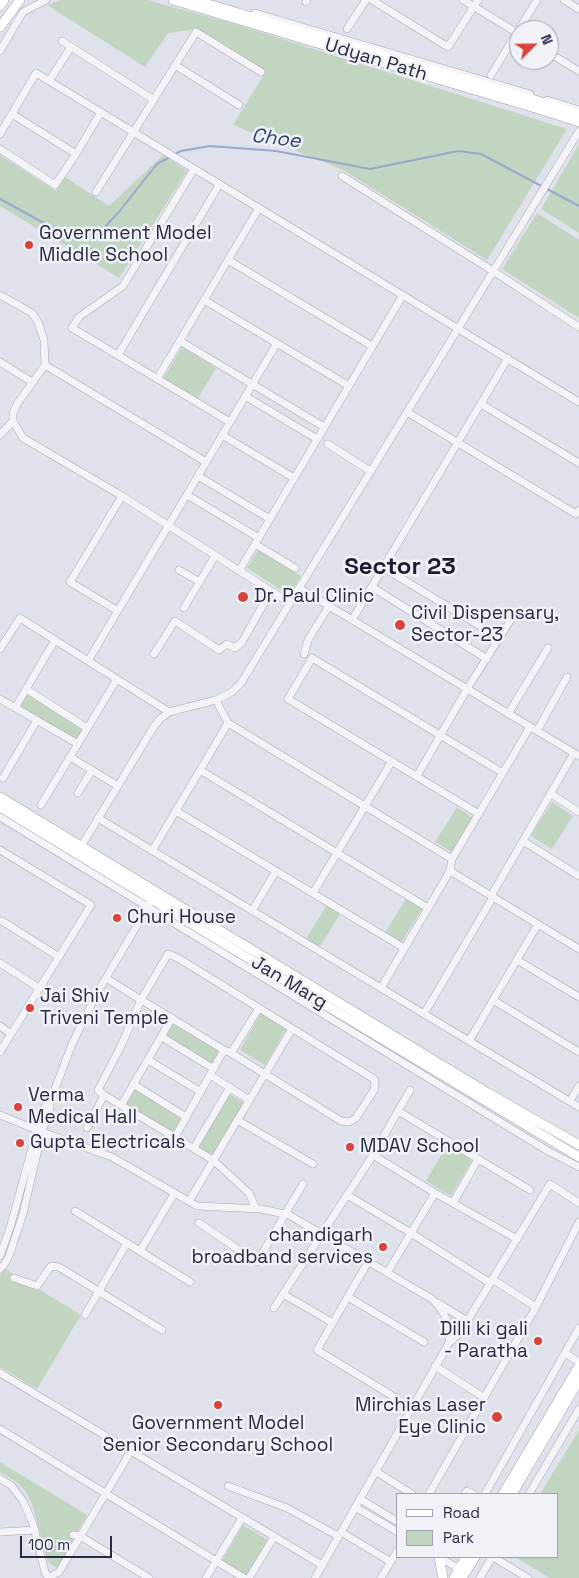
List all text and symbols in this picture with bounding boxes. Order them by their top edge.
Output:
north arrow [509,20,559,70]
text: N [537,32,557,47]
street label: Udyan Path [322,34,430,86]
water label: Choe [250,124,302,154]
place label: Government Model Middle School [39,223,212,267]
marker: Government Model Middle School [23,239,35,251]
district label: Sector 23 [344,553,456,581]
place label: Dr. Paul Clinic [254,586,374,608]
marker: Dr. Paul Clinic [236,590,250,604]
place label: Civil Dispensary, Sector-23 [411,603,559,647]
marker: Civil Dispensary, Sector-23 [393,618,407,632]
place label: Churi House [127,907,236,929]
marker: Churi House [111,912,123,924]
street label: Jan Marg [247,951,331,1015]
place label: Jai Shiv Triveni Temple [40,986,169,1030]
marker: Jai Shiv Triveni Temple [24,1002,36,1014]
place label: Verma Medical Hall [28,1085,137,1129]
marker: Verma Medical Hall [12,1101,24,1113]
place label: Gupta Electricals [30,1132,186,1154]
place label: MDAV School [360,1136,479,1158]
marker: Gupta Electricals [14,1137,26,1149]
marker: MDAV School [344,1141,356,1153]
place label: chandigarh broadband services [191,1225,373,1269]
marker: chandigarh broadband services [377,1241,389,1253]
place label: Dilli ki gali - Paratha [440,1319,528,1363]
marker: Dilli ki gali - Paratha [532,1335,544,1347]
place label: Mirchias Laser Eye Clinic [355,1395,486,1439]
marker: Government Model Senior Secondary School [212,1399,224,1411]
marker: Mirchias Laser Eye Clinic [490,1410,504,1424]
place label: Government Model Senior Secondary School [103,1413,333,1457]
legend [396,1493,559,1558]
text: Road [443,1503,480,1522]
scale bar [22,1526,115,1558]
text: Park [443,1528,474,1547]
text: 100 m [28,1535,70,1554]

